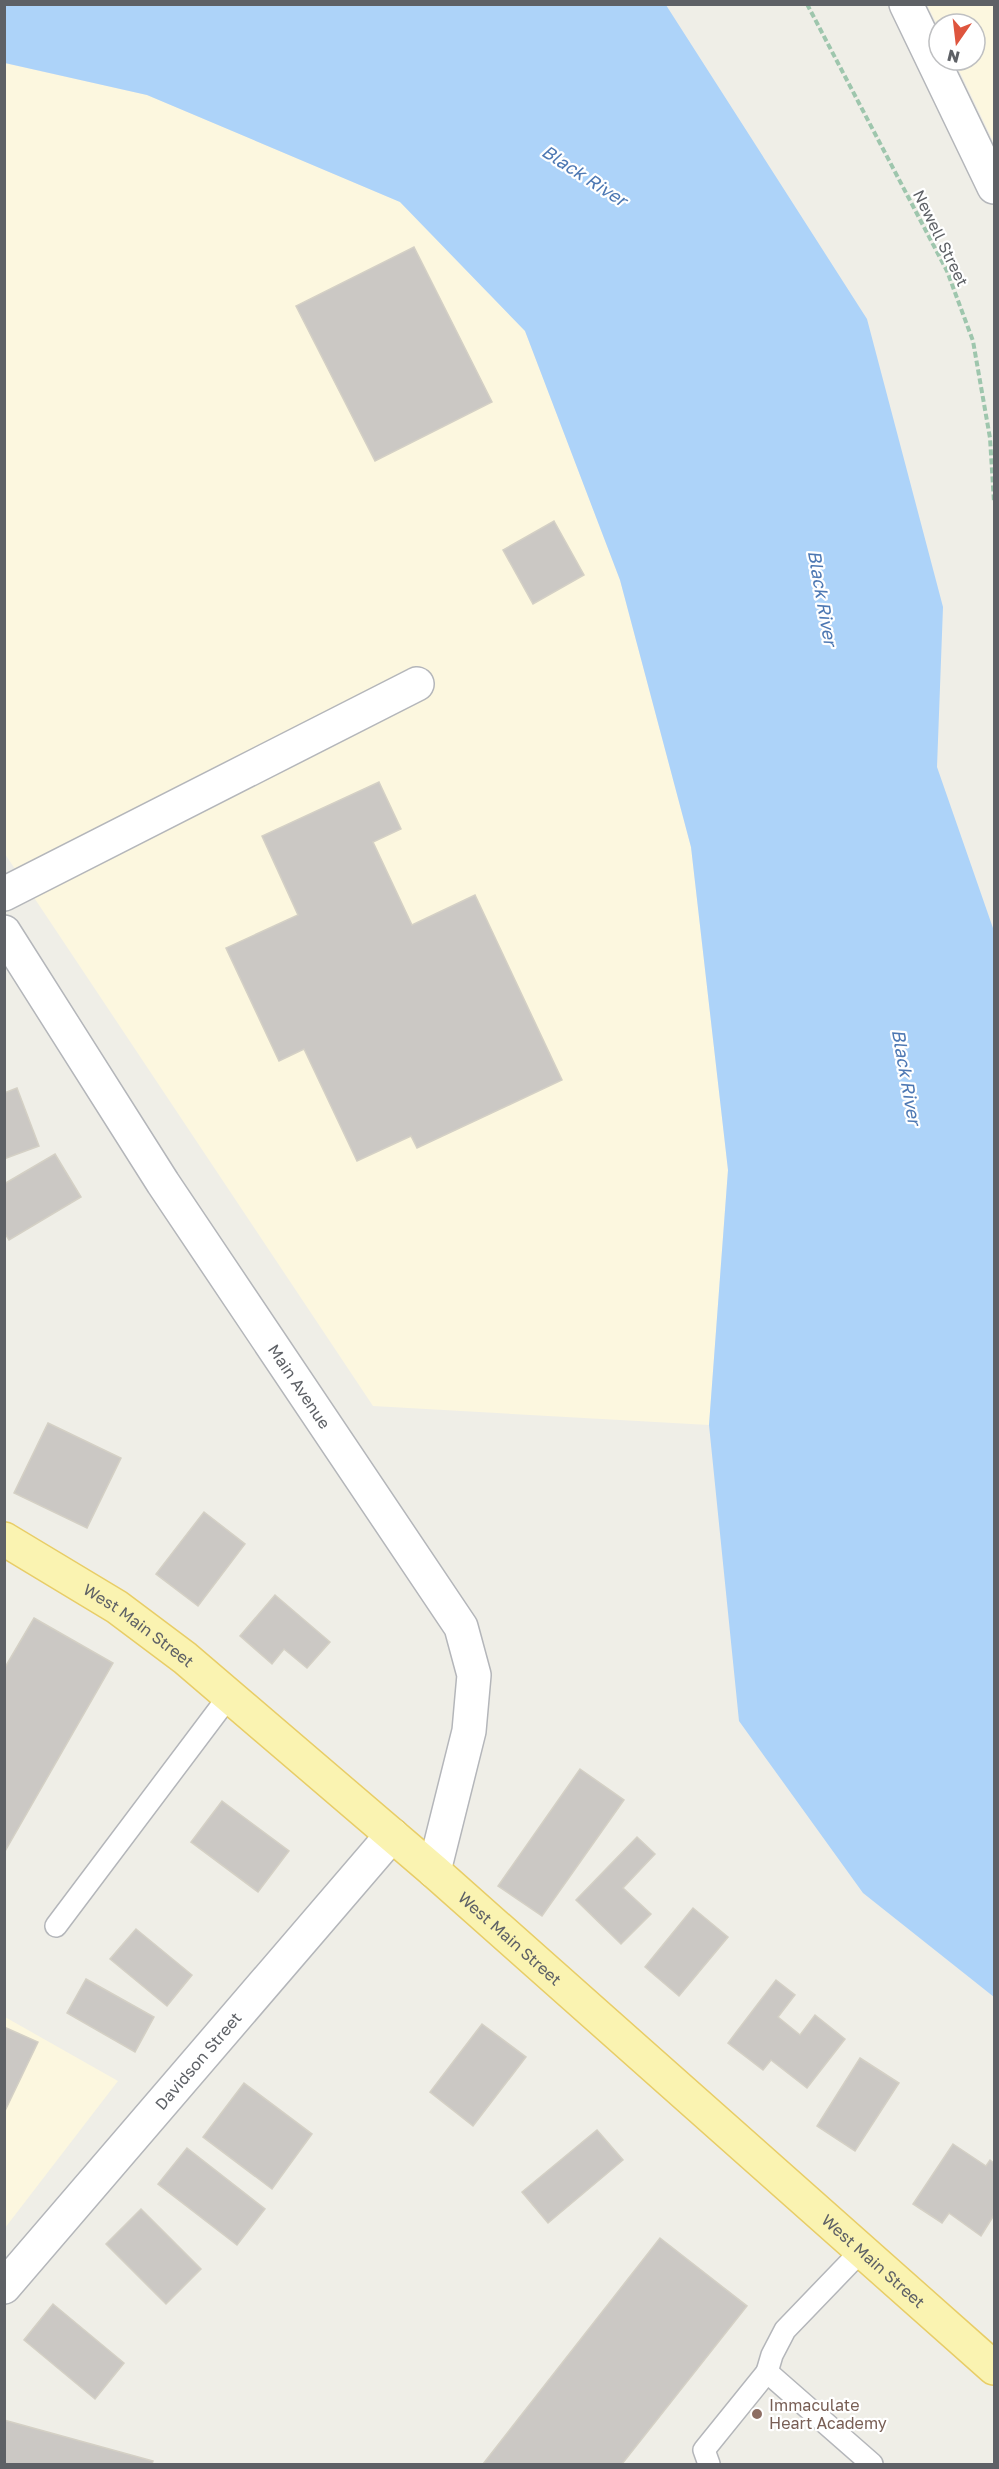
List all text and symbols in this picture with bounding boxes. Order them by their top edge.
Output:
north arrow [927,12,987,72]
text: N [945,45,962,68]
water label: Black River [538,140,634,212]
street label: Newell Street [909,186,973,290]
water label: Black River [804,548,843,650]
water label: Black River [888,1027,927,1129]
street label: Main Avenue [264,1340,335,1432]
street label: West Main Street [80,1579,198,1671]
street label: West Main Street [454,1887,566,1989]
street label: Davidson Street [151,2008,246,2114]
street label: West Main Street [818,2210,929,2312]
place label: Immaculate Heart Academy [769,2395,887,2433]
marker: Immaculate Heart Academy [750,2407,764,2421]

